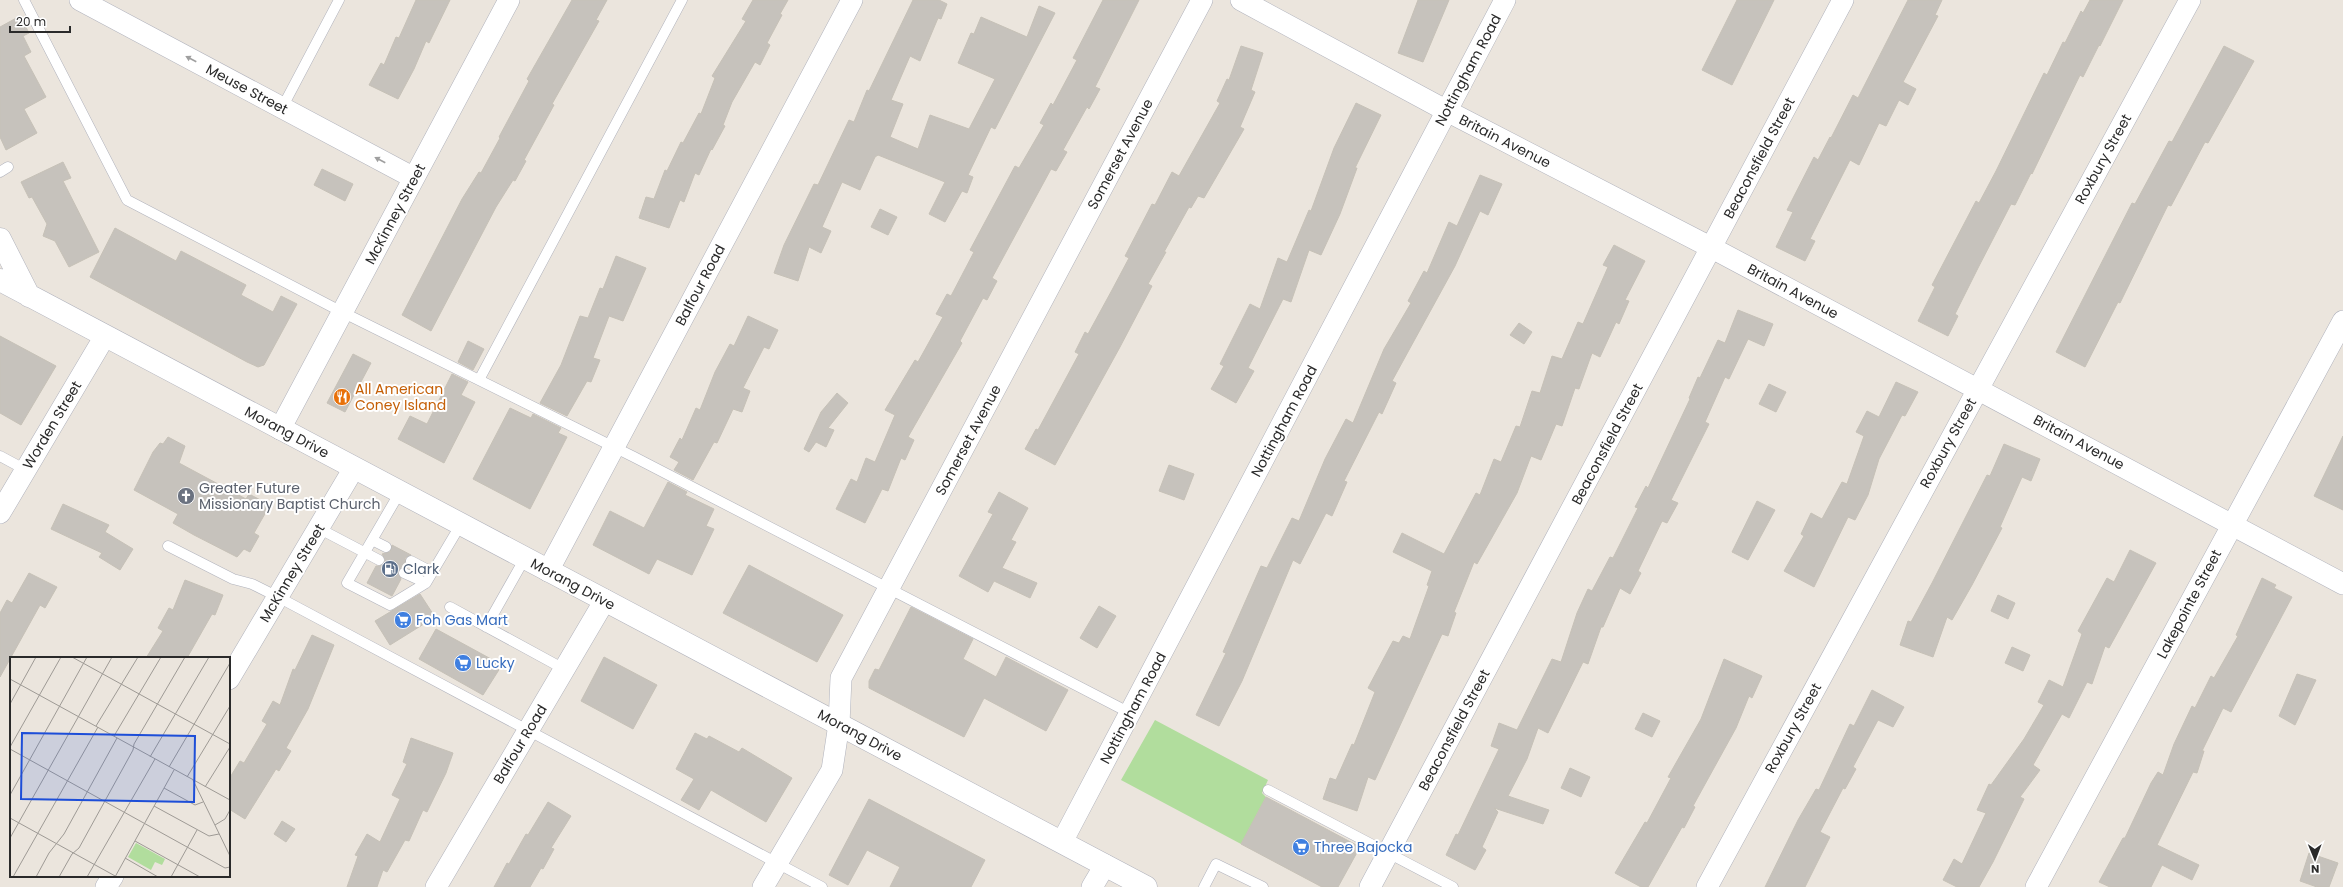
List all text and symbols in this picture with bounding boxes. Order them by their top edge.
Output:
scale bar [10,8,70,34]
street label: Nottingham Road [1430,11,1506,129]
text: 20 m [16,13,46,30]
one-way arrow [185,56,197,62]
street label: Meuse Street [202,59,292,119]
street label: Beaconsfield Street [1719,94,1799,222]
street label: Somerset Avenue [1082,95,1158,213]
street label: Britain Avenue [1456,109,1555,173]
street label: Roxbury Street [2070,110,2136,208]
one-way arrow [374,156,386,163]
street label: McKinney Street [360,160,430,268]
street label: Balfour Road [670,241,730,329]
street label: Britain Avenue [1744,259,1842,324]
street label: Nottingham Road [1246,362,1322,480]
street label: Worden Street [18,377,86,473]
place label: All American Coney Island [355,379,446,415]
street label: Beaconsfield Street [1567,380,1647,508]
street label: Somerset Avenue [930,381,1006,499]
restaurant icon: All American Coney Island [332,387,352,407]
street label: Roxbury Street [1915,394,1981,492]
street label: Morang Drive [241,401,333,463]
street label: Britain Avenue [2030,410,2128,475]
place label: Greater Future Missionary Baptist Church [199,478,380,514]
church icon: Greater Future Missionary Baptist Church [176,486,196,506]
street label: McKinney Street [255,520,329,626]
street label: Lakepointe Street [2152,546,2226,662]
street label: Morang Drive [527,553,619,615]
fuel station icon: Clark [380,559,400,579]
place label: Clark [403,559,440,579]
supermarket icon: Foh Gas Mart [393,610,413,630]
place label: Foh Gas Mart [416,610,508,630]
street label: Nottingham Road [1095,649,1171,767]
supermarket icon: Lucky [453,653,473,673]
place label: Lucky [476,653,515,673]
inset map [10,657,230,877]
street label: Beaconsfield Street [1414,666,1494,794]
street label: Roxbury Street [1760,679,1826,777]
street label: Balfour Road [488,701,552,787]
street label: Morang Drive [814,704,906,766]
supermarket icon: Three Bajocka [1291,837,1311,857]
place label: Three Bajocka [1314,837,1413,857]
north arrow [2295,839,2335,879]
text: N [2311,861,2319,877]

